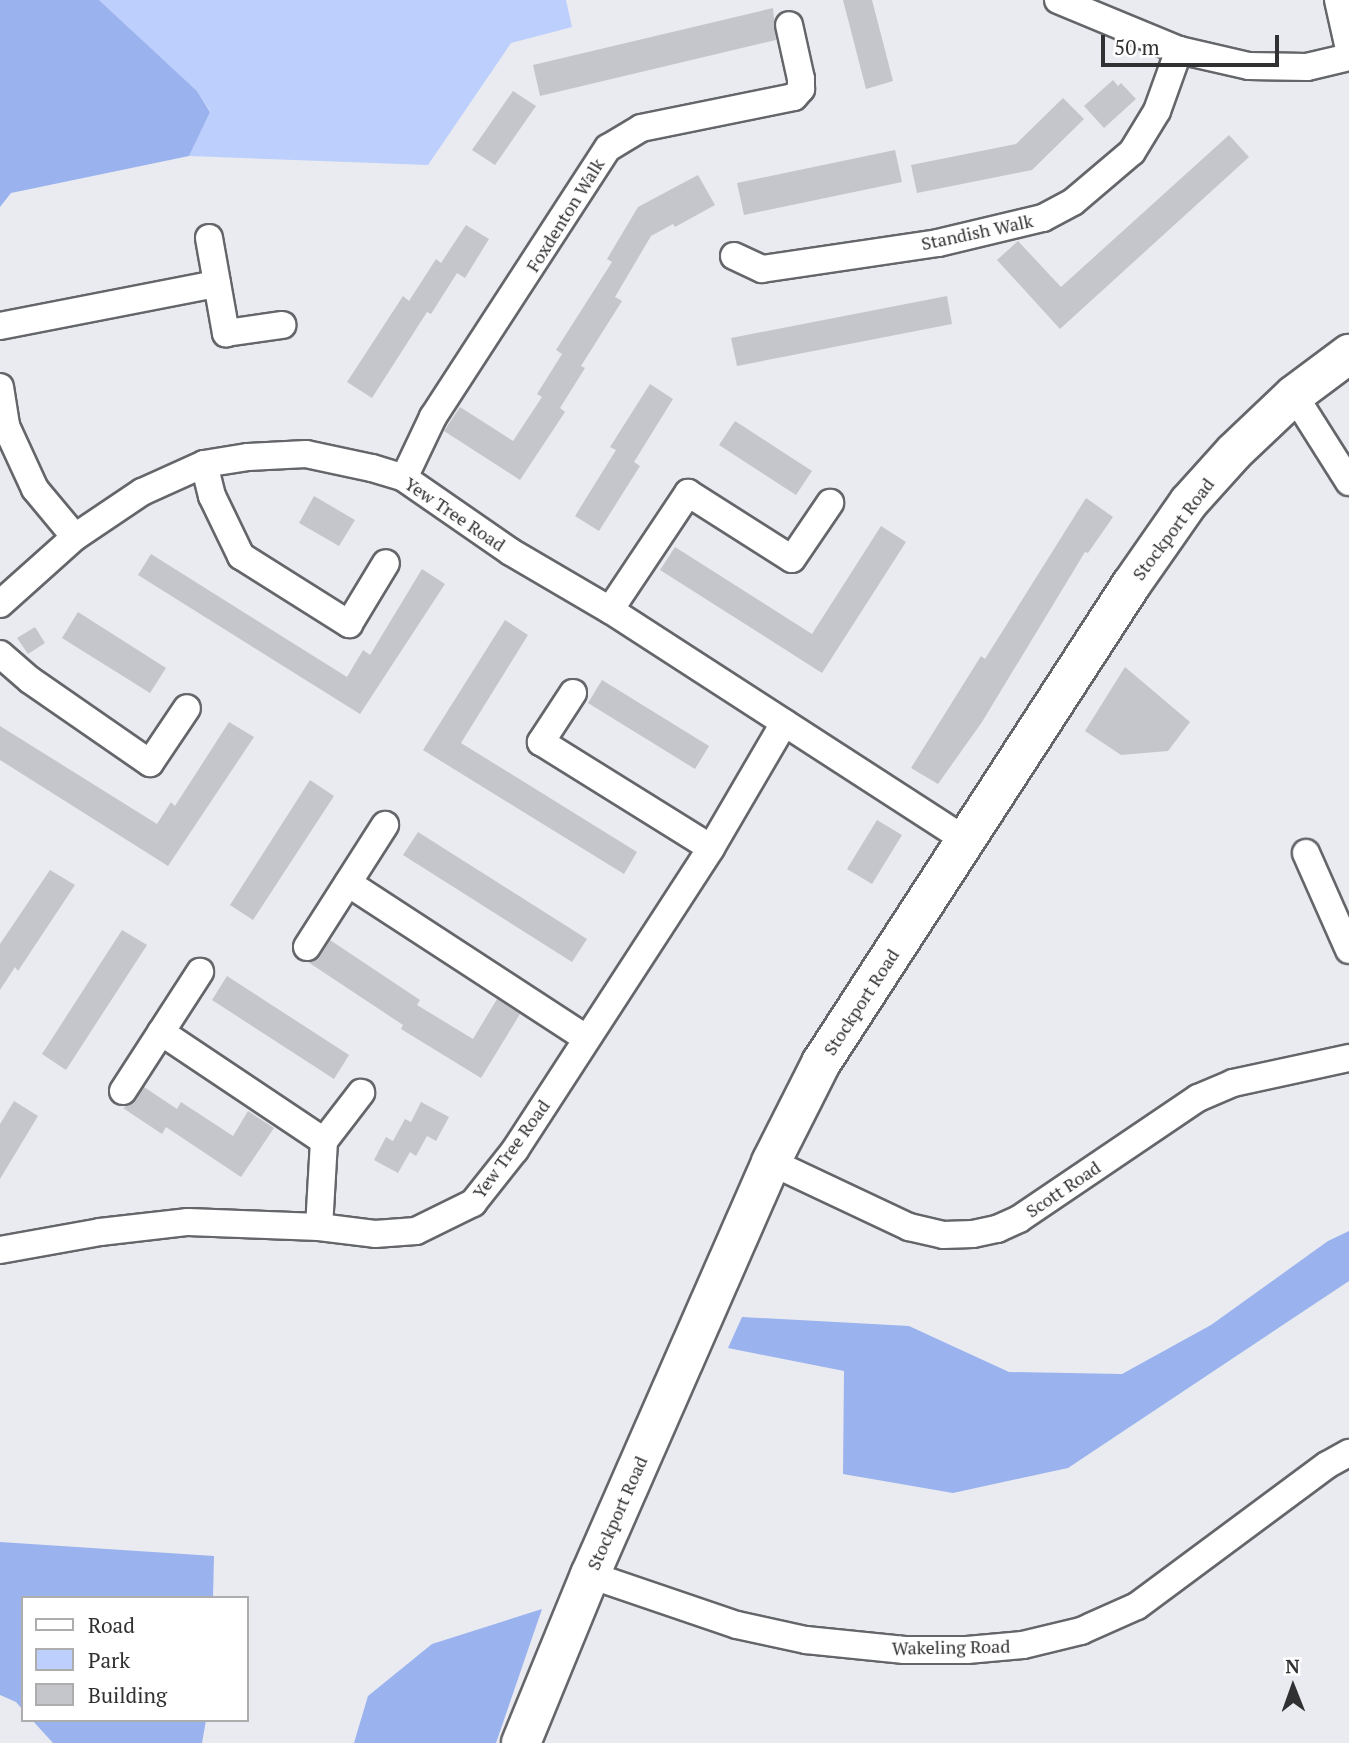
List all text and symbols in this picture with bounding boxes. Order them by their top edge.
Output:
scale bar [1104,21,1282,65]
text: 50 m [1114,33,1160,61]
street label: Foxdenton Walk [521,154,609,276]
street label: Standish Walk [919,210,1035,254]
street label: Yew Tree Road [401,472,509,556]
street label: Stockport Road [1128,474,1218,584]
street label: Stockport Road [819,945,903,1059]
street label: Yew Tree Road [468,1095,554,1203]
street label: Scott Road [1022,1156,1104,1222]
street label: Stockport Road [582,1453,652,1573]
legend [21,1596,248,1722]
text: Road [88,1611,135,1639]
street label: Wakeling Road [892,1635,1010,1659]
text: Park [88,1646,130,1674]
north arrow [1258,1652,1328,1722]
text: N [1285,1653,1300,1678]
text: Building [88,1681,167,1709]

